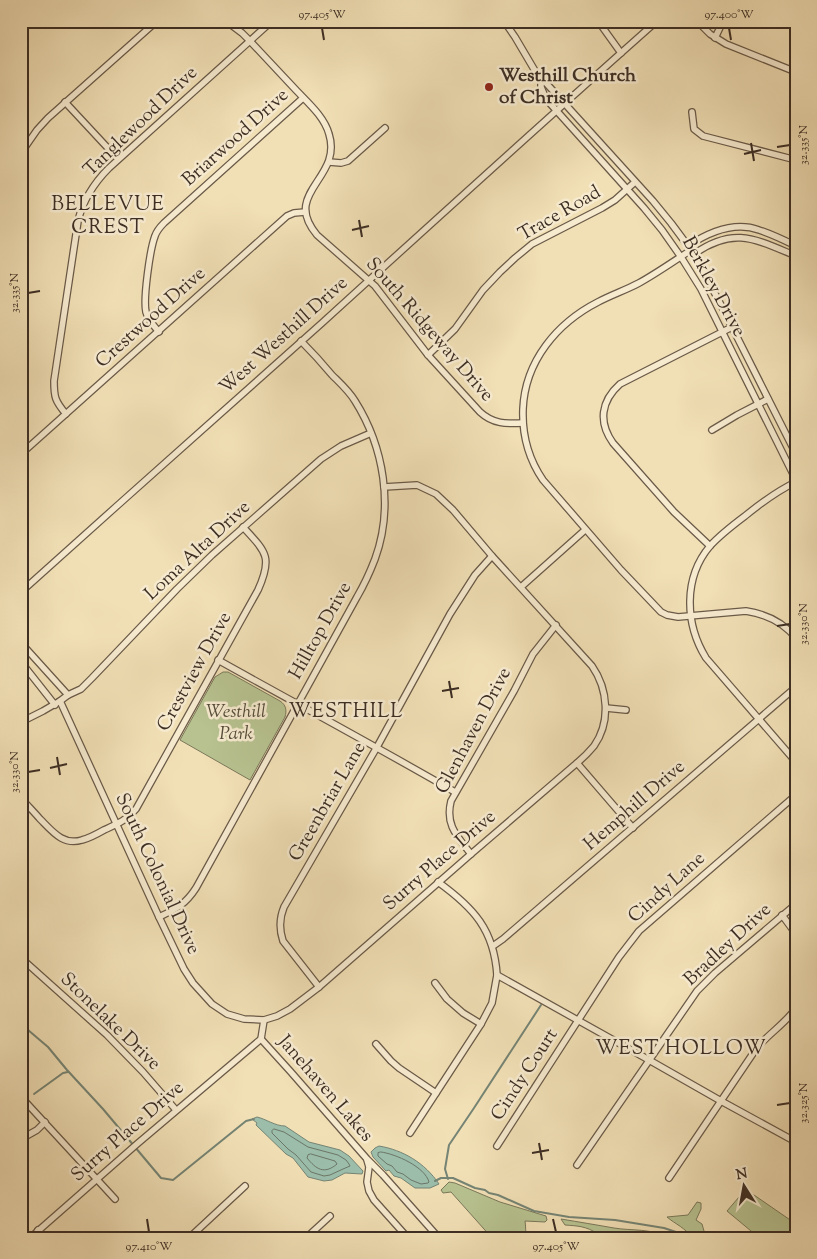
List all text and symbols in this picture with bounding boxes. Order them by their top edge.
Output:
text: 97.405°W [298,6,346,24]
text: 97.400°W [704,6,754,24]
street label: Tanglewood Drive [78,60,204,184]
place label: Westhill Church of Christ [499,63,637,112]
marker: Westhill Church of Christ [483,81,495,93]
street label: Briarwood Drive [177,83,295,193]
text: 32.335°N [795,125,813,165]
street label: Trace Road [514,179,607,249]
district label: BELLEVUE CREST [51,191,165,243]
street label: Berkley Drive [674,232,752,342]
street label: South Ridgeway Drive [359,252,499,408]
street label: Crestwood Drive [90,261,212,375]
street label: West Westhill Drive [214,271,354,401]
text: 32.335°N [6,273,24,313]
street label: Loma Alta Drive [139,495,257,607]
street label: Hilltop Drive [283,577,359,685]
text: 32.330°N [795,603,813,645]
street label: Crestview Drive [151,607,239,737]
street label: Glenhaven Drive [429,663,519,799]
district label: WESTHILL [289,698,403,727]
park label: Westhill Park [206,699,266,748]
street label: Greenbriar Lane [283,737,373,867]
text: 32.330°N [6,751,24,793]
street label: Hemphill Drive [578,754,692,858]
street label: South Colonial Drive [108,789,206,959]
street label: Surry Place Drive [378,804,502,918]
street label: Cindy Lane [622,846,712,930]
street label: Bradley Drive [678,897,778,993]
street label: Stonelake Drive [54,967,166,1077]
street label: Cindy Court [485,1023,565,1127]
street label: Janehaven Lakes [270,1029,379,1148]
district label: WEST HOLLOW [595,1035,767,1064]
street label: Surry Place Drive [66,1075,190,1189]
text: 32.325°N [795,1082,813,1123]
north arrow [720,1162,770,1212]
text: N [735,1164,749,1186]
text: 97.410°W [126,1238,173,1256]
text: 97.405°W [532,1238,580,1256]

